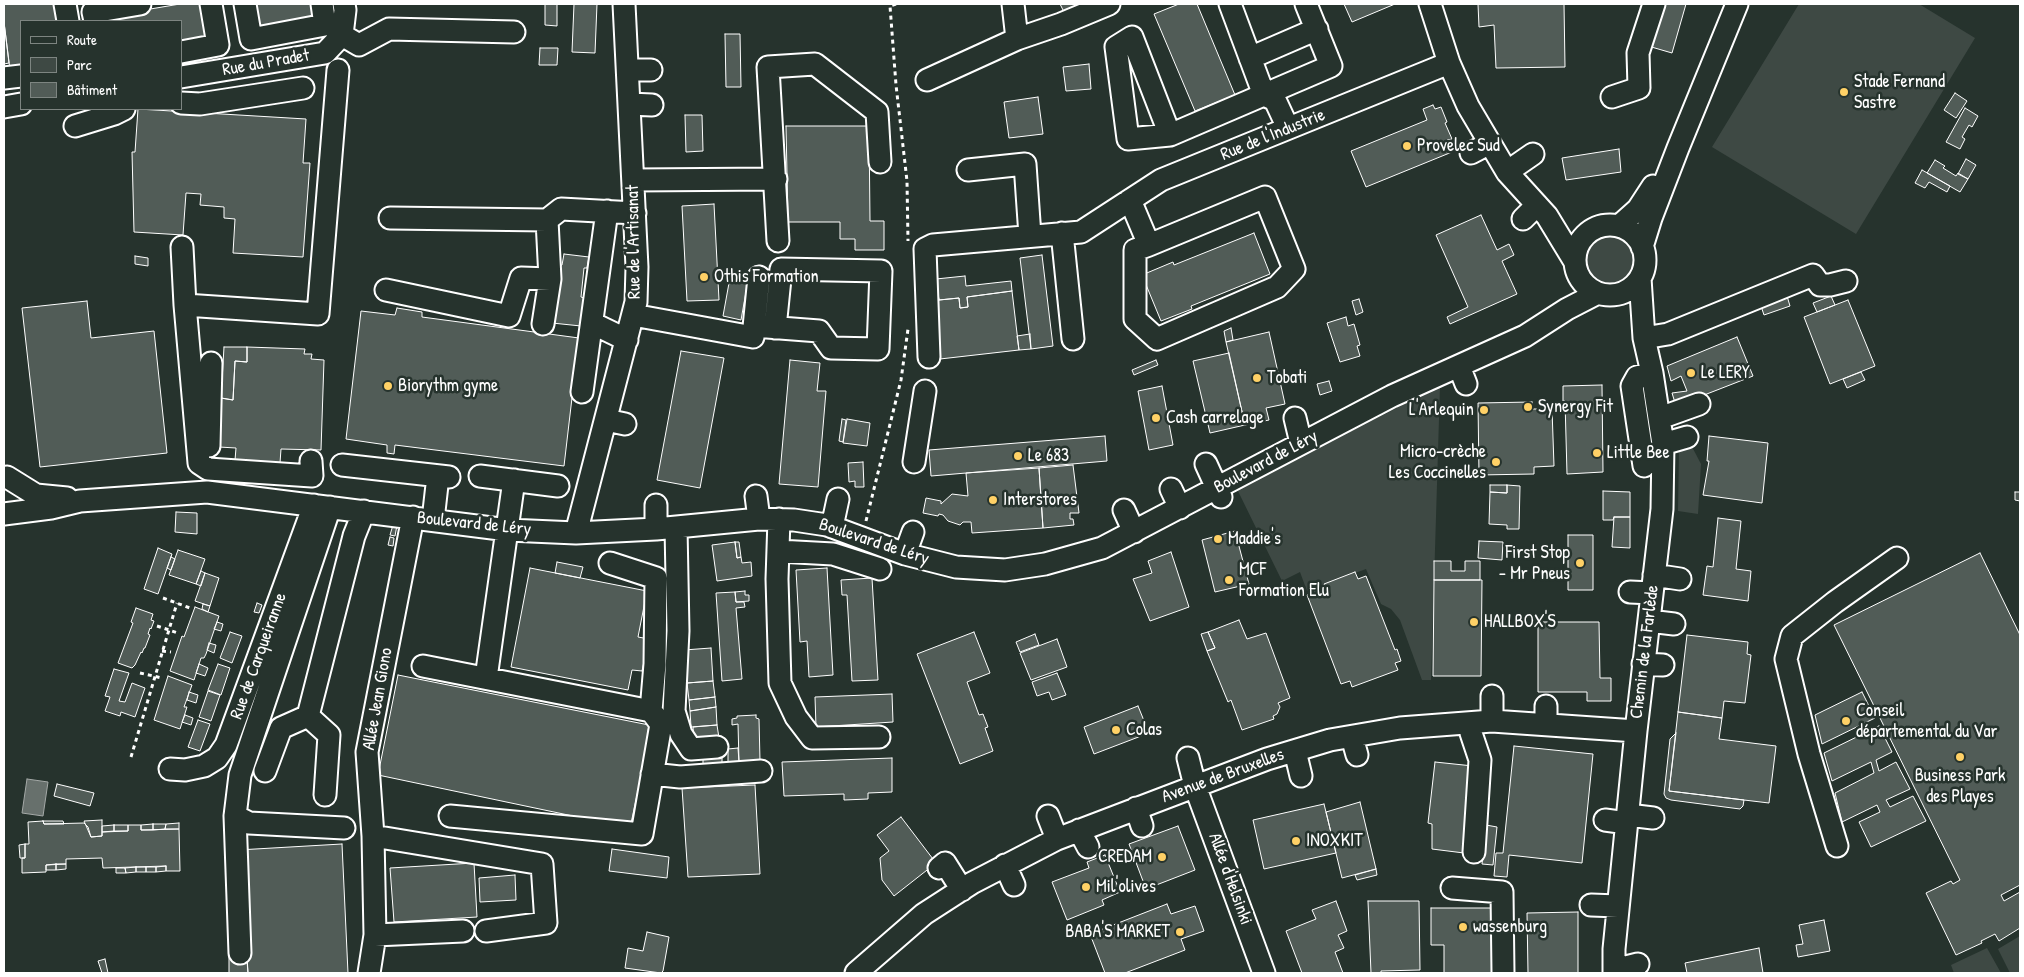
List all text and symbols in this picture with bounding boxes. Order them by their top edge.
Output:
legend [20,20,182,110]
text: Route [67,29,97,50]
street label: Rue du Pradet [221,45,311,81]
text: Parc [67,54,92,75]
place label: Stade Fernand Sastre [1854,71,1945,114]
text: Bâtiment [67,79,117,100]
marker: Stade Fernand Sastre [1838,86,1850,98]
street label: Rue de l'Industrie [1218,104,1328,166]
place label: Provelec Sud [1417,135,1500,157]
marker: Provelec Sud [1401,140,1413,152]
street label: Rue de l'Artisanat [622,185,646,299]
place label: Othis Formation [714,266,819,288]
marker: Othis Formation [698,271,710,283]
place label: Le LERY [1701,362,1750,384]
place label: Tobati [1267,367,1307,389]
marker: Le LERY [1685,367,1697,379]
marker: Tobati [1251,372,1263,384]
place label: Biorythm gyme [398,375,498,397]
marker: Biorythm gyme [382,380,394,392]
place label: Synergy Fit [1538,396,1613,418]
place label: L'Arlequin [1409,399,1474,421]
marker: Synergy Fit [1522,401,1534,413]
marker: L'Arlequin [1478,404,1490,416]
place label: Cash carrelage [1166,407,1264,429]
marker: Cash carrelage [1150,412,1162,424]
street label: Boulevard de Léry [1210,426,1322,498]
place label: Micro-crèche Les Coccinelles [1389,441,1486,484]
place label: Little Bee [1607,442,1670,464]
place label: Le 683 [1028,445,1069,467]
marker: Little Bee [1591,447,1603,459]
marker: Le 683 [1012,450,1024,462]
marker: Micro-crèche Les Coccinelles [1490,456,1502,468]
place label: Interstores [1003,489,1077,511]
marker: Interstores [987,494,999,506]
street label: Boulevard de Léry [416,507,532,541]
street label: Boulevard de Léry [816,514,932,570]
place label: Maddie's [1228,528,1281,550]
marker: Maddie's [1212,533,1224,545]
place label: First Stop - Mr Pneus [1499,542,1570,584]
marker: First Stop - Mr Pneus [1574,557,1586,569]
place label: MCF Formation Elu [1239,559,1329,602]
marker: MCF Formation Elu [1223,574,1235,586]
street label: Chemin de la Farlède [1626,584,1664,720]
street label: Rue de Carqueiranne [226,590,292,722]
place label: HALLBOX'S [1484,611,1556,633]
marker: HALLBOX'S [1468,616,1480,628]
street label: Allée Jean Giono [358,646,398,752]
place label: Conseil départemental du Var [1856,700,1997,742]
marker: Conseil départemental du Var [1840,715,1852,727]
place label: Colas [1126,719,1162,741]
marker: Colas [1110,724,1122,736]
street label: Avenue de Bruxelles [1159,744,1287,808]
marker: Business Park des Playes [1954,751,1966,763]
place label: Business Park des Playes [1915,765,2005,808]
street label: Allée d'Helsinki [1203,830,1257,928]
place label: INOXKIT [1306,830,1363,852]
marker: INOXKIT [1290,835,1302,847]
place label: CREDAM [1098,846,1152,868]
marker: CREDAM [1156,851,1168,863]
place label: Mil'olives [1096,876,1156,898]
marker: Mil'olives [1080,881,1092,893]
place label: wassenburg [1473,916,1547,938]
place label: BABA'S MARKET [1065,921,1170,943]
marker: wassenburg [1457,921,1469,933]
marker: BABA'S MARKET [1174,926,1186,938]

